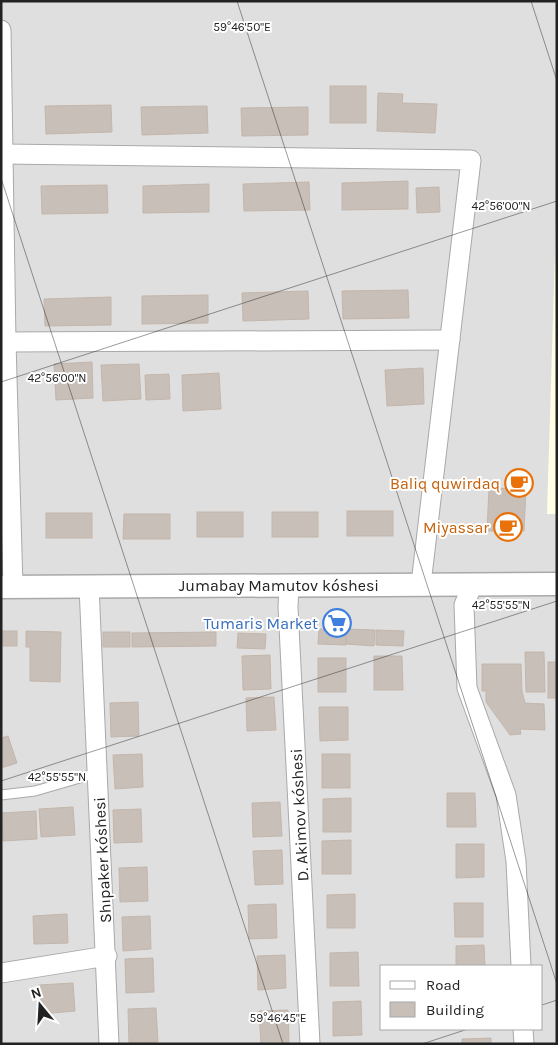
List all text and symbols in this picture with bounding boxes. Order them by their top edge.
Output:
text: 59°46'50"E [213,20,271,34]
text: 42°56'00"N [471,199,531,213]
text: 42°56'00"N [27,371,87,385]
cafe icon: Baliq quwirdaq [504,468,534,498]
place label: Baliq quwirdaq [390,474,500,493]
cafe icon: Miyassar [493,512,523,542]
place label: Miyassar [423,518,489,537]
street label: Jumabay Mamutov kóshesi [179,576,379,595]
text: 42°55'55"N [472,598,530,612]
supermarket icon: Tumaris Market [322,608,352,638]
place label: Tumaris Market [203,614,318,633]
street label: D. Akimov kóshesi [287,748,312,882]
text: 42°55'55"N [28,770,86,784]
street label: Shıpaker kóshesi [90,796,115,924]
legend [380,965,543,1030]
text: Road [426,976,461,994]
north arrow [15,980,65,1030]
text: N [29,983,44,1003]
text: Building [426,1001,484,1019]
text: 59°46'45"E [250,1011,306,1025]

